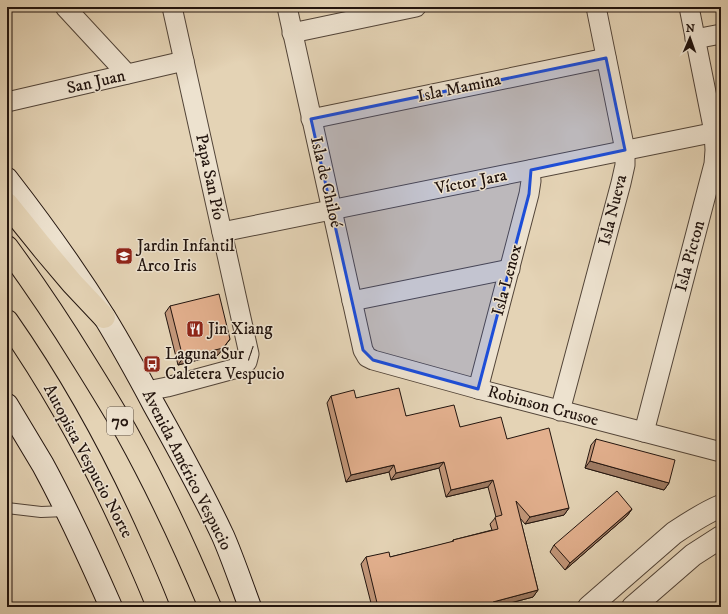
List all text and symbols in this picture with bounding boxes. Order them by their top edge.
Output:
north arrow [670,18,710,58]
text: N [686,22,695,36]
street label: San Juan [65,65,128,99]
street label: Isla Mamina [415,68,503,108]
street label: Papa San Pío [190,132,230,222]
street label: Isla de Chiloé [305,134,347,230]
street label: Víctor Jara [432,164,510,200]
street label: Isla Nueva [594,172,633,248]
street label: Isla Picton [670,218,710,294]
place label: Jardin Infantil Arco Iris [135,235,235,277]
street label: Isla Lenox [487,241,527,318]
school or university icon: Jardin Infantil Arco Iris [114,246,134,266]
place label: Jin Xiang [206,318,273,340]
restaurant icon: Jin Xiang [185,319,205,339]
place label: Laguna Sur / Caletera Vespucio [165,343,285,385]
bus stop icon: Laguna Sur / Caletera Vespucio [142,354,162,374]
street label: Autopista Vespucio Norte [38,380,138,542]
street label: Robinson Crusoe [485,381,601,431]
street label: Avenida Américo Vespucio [137,386,237,554]
road number: 70 [107,407,133,435]

